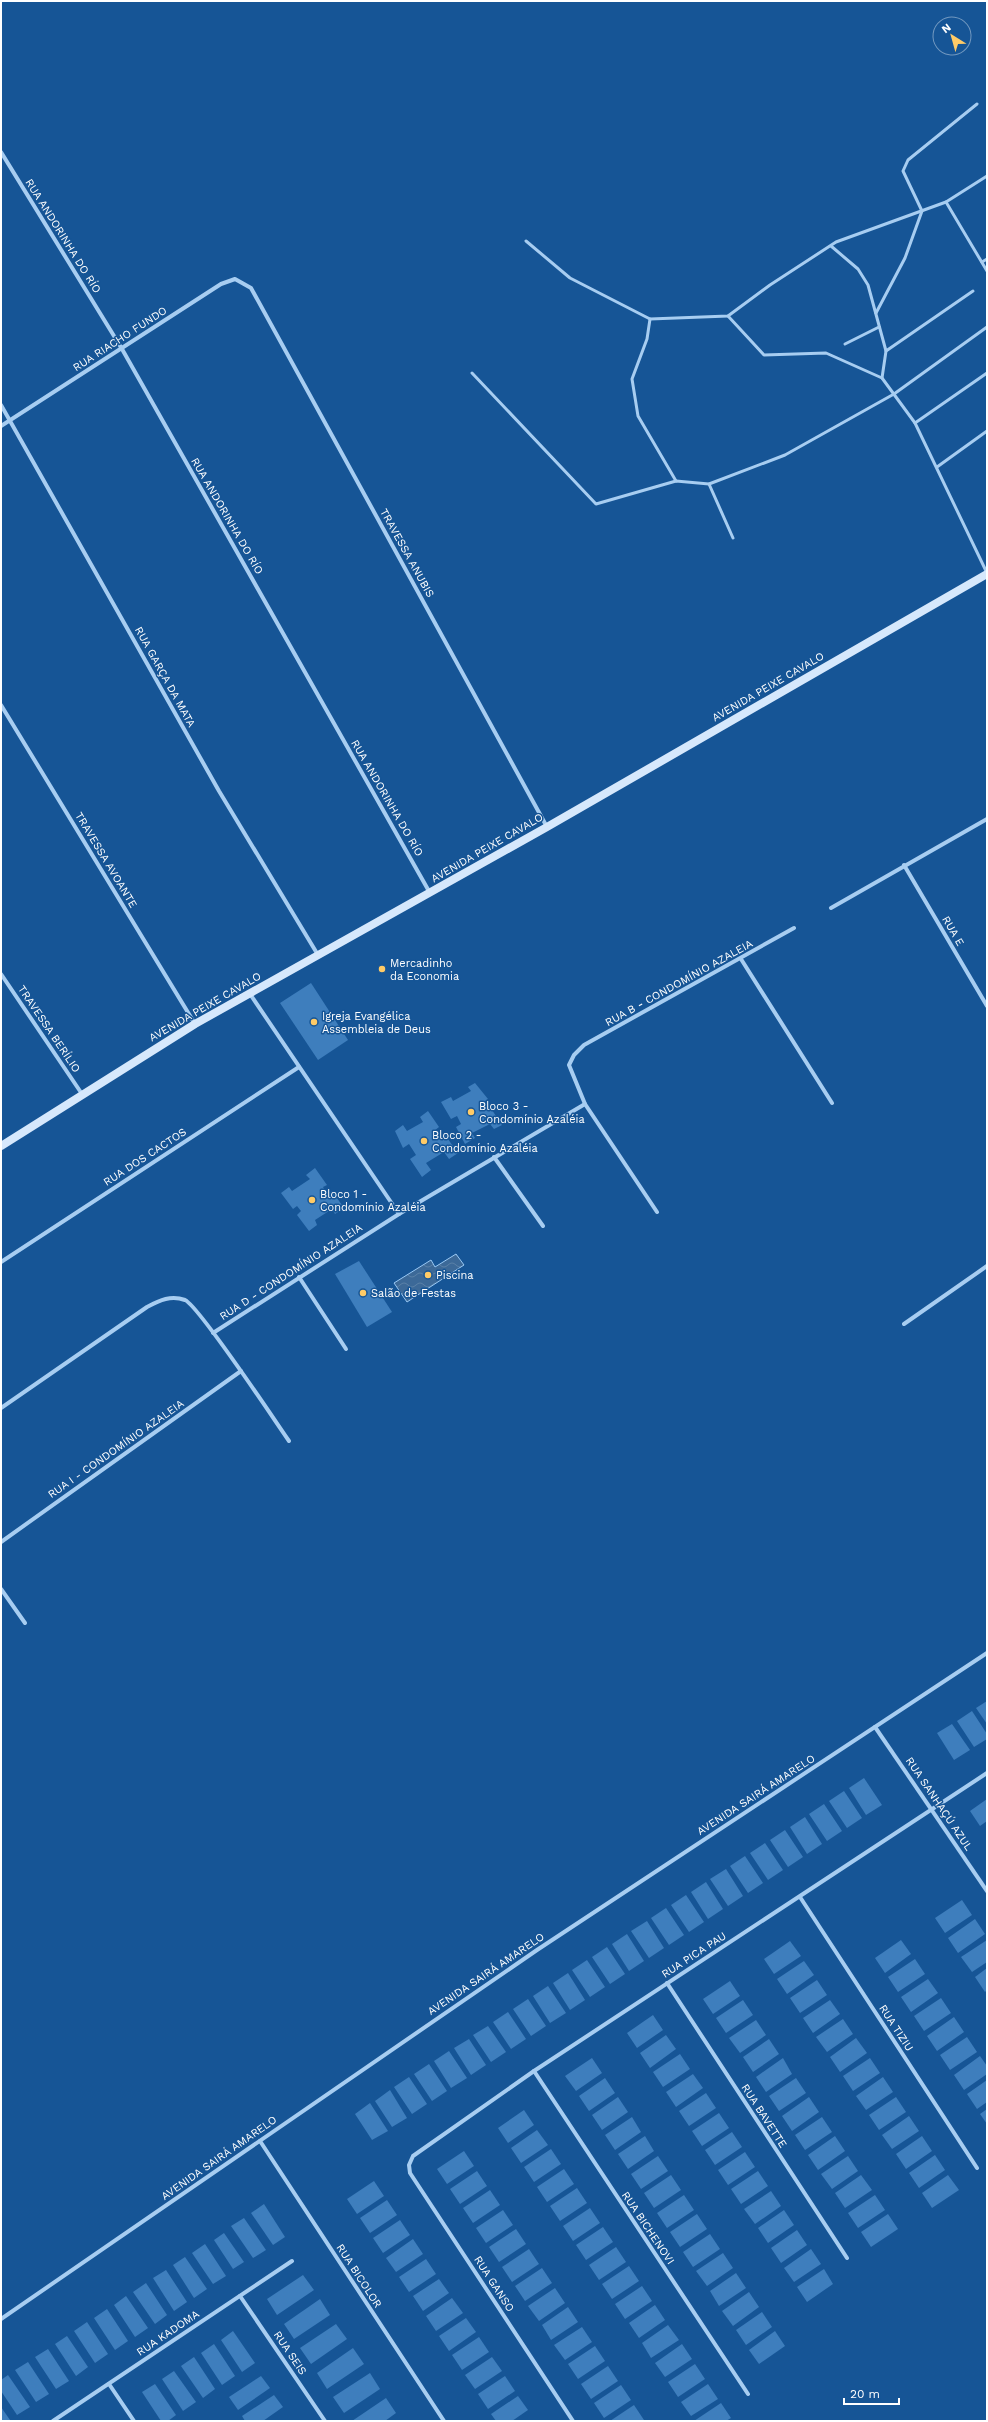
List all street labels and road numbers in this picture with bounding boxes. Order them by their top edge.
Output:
street label: RUA ANDORINHA DO RÍO [22,176,104,296]
street label: RUA RIACHO FUNDO [71,304,169,374]
street label: RUA ANDORINHA DO RÍO [188,455,267,577]
street label: TRAVESSA ANUBIS [377,506,437,600]
street label: RUA GARÇA DA MATA [132,624,198,730]
street label: AVENIDA PEIXE CAVALO [710,650,826,724]
street label: RUA ANDORINHA DO RÍO [348,737,427,859]
street label: TRAVESSA AVOANTE [72,810,140,910]
street label: AVENIDA PEIXE CAVALO [429,811,545,885]
street label: RUA E [939,914,967,948]
street label: RUA B - CONDOMÍNIO AZALEIA [602,936,755,1029]
street label: AVENIDA PEIXE CAVALO [147,970,263,1044]
street label: TRAVESSA BERÍLIO [15,982,84,1075]
street label: RUA DOS CACTOS [101,1125,189,1189]
street label: RUA D - CONDOMÍNIO AZALEIA [217,1220,365,1323]
street label: RUA I - CONDOMÍNIO AZALEIA [45,1396,186,1501]
street label: AVENIDA SAIRÁ AMARELO [694,1751,817,1838]
street label: RUA SANHAÇÚ AZUL [903,1754,976,1854]
street label: AVENIDA SAIRÁ AMARELO [425,1929,547,2018]
street label: RUA PICA PAU [659,1929,729,1981]
street label: RUA TIZIU [876,2002,916,2054]
street label: RUA BAVETTE [739,2082,789,2150]
street label: AVENIDA SAIRÁ AMARELO [158,2112,279,2203]
street label: RUA BICHENOVI [619,2189,677,2267]
street label: RUA BICOLOR [334,2242,384,2310]
street label: RUA GANSO [471,2254,517,2314]
street label: RUA KADOMA [134,2307,202,2359]
street label: RUA SEIS [271,2329,309,2377]

